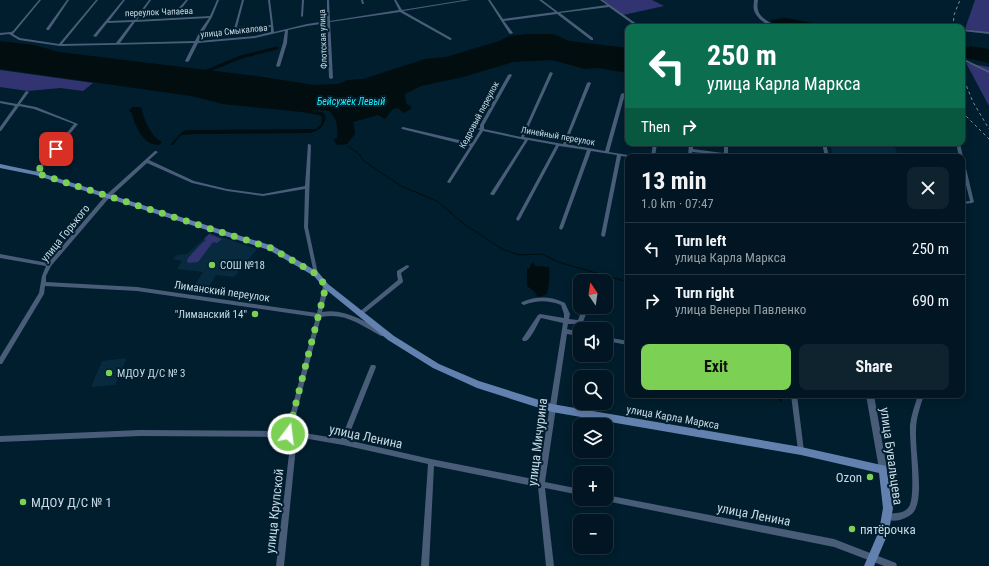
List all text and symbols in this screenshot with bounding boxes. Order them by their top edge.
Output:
street label: переулок Чапаева [125,6,193,18]
street label: Флотская улица [317,9,329,69]
street label: улица Смыкалова [200,23,268,39]
text: 250 m [707,39,777,72]
icon: left [641,40,693,92]
text: улица Карла Маркса [707,73,861,94]
street label: Кедровый переулок [457,79,501,150]
water label: Бейсужёк Левый [317,96,385,107]
icon: right [678,116,700,138]
text: Then [641,118,670,136]
street label: Линейный переулок [520,125,597,148]
pin [39,132,73,166]
icon: arrive [45,138,67,160]
text: 13 min [641,167,706,195]
button: close [907,167,949,209]
text: 1.0 km · 07:47 [641,196,714,211]
street label: улица Горького [38,202,93,265]
text: Turn left [675,232,726,250]
icon: left [641,238,663,260]
text: 250 m [912,240,949,258]
text: улица Карла Маркса [675,250,786,265]
place label: СОШ №18 [220,259,265,272]
marker: СОШ №18 [207,260,217,270]
north arrow [573,274,613,314]
map controls [573,274,613,554]
street label: Лиманский переулок [173,278,271,305]
text: Turn right [675,284,734,302]
icon: right [641,290,663,312]
text: 690 m [912,292,949,310]
text: улица Венеры Павленко [675,302,806,317]
place label: "Лиманский 14" [175,308,247,321]
marker: "Лиманский 14" [250,309,260,319]
button: sound [573,322,613,362]
button: Exit [641,344,791,390]
button: Share [799,344,949,390]
place label: МДОУ Д/С № 3 [117,367,186,380]
marker: МДОУ Д/С № 3 [104,368,114,378]
button: search [573,370,613,410]
street label: улица Мичурина [525,397,550,487]
street label: улица Карла Маркса [626,403,720,432]
street label: улица Бувальцева [877,406,906,506]
position arrow [267,413,309,455]
button: layers [573,418,613,458]
street label: улица Ленина [328,421,404,452]
button: + [573,466,613,506]
street label: улица Крупской [263,468,286,554]
place label: Ozon [836,470,862,485]
marker: Ozon [865,472,875,482]
place label: МДОУ Д/С № 1 [31,495,112,510]
marker: МДОУ Д/С № 1 [18,497,28,507]
street label: улица Ленина [716,500,792,529]
button: − [573,514,613,554]
place label: пятёрочка [860,522,916,537]
marker: пятёрочка [847,524,857,534]

